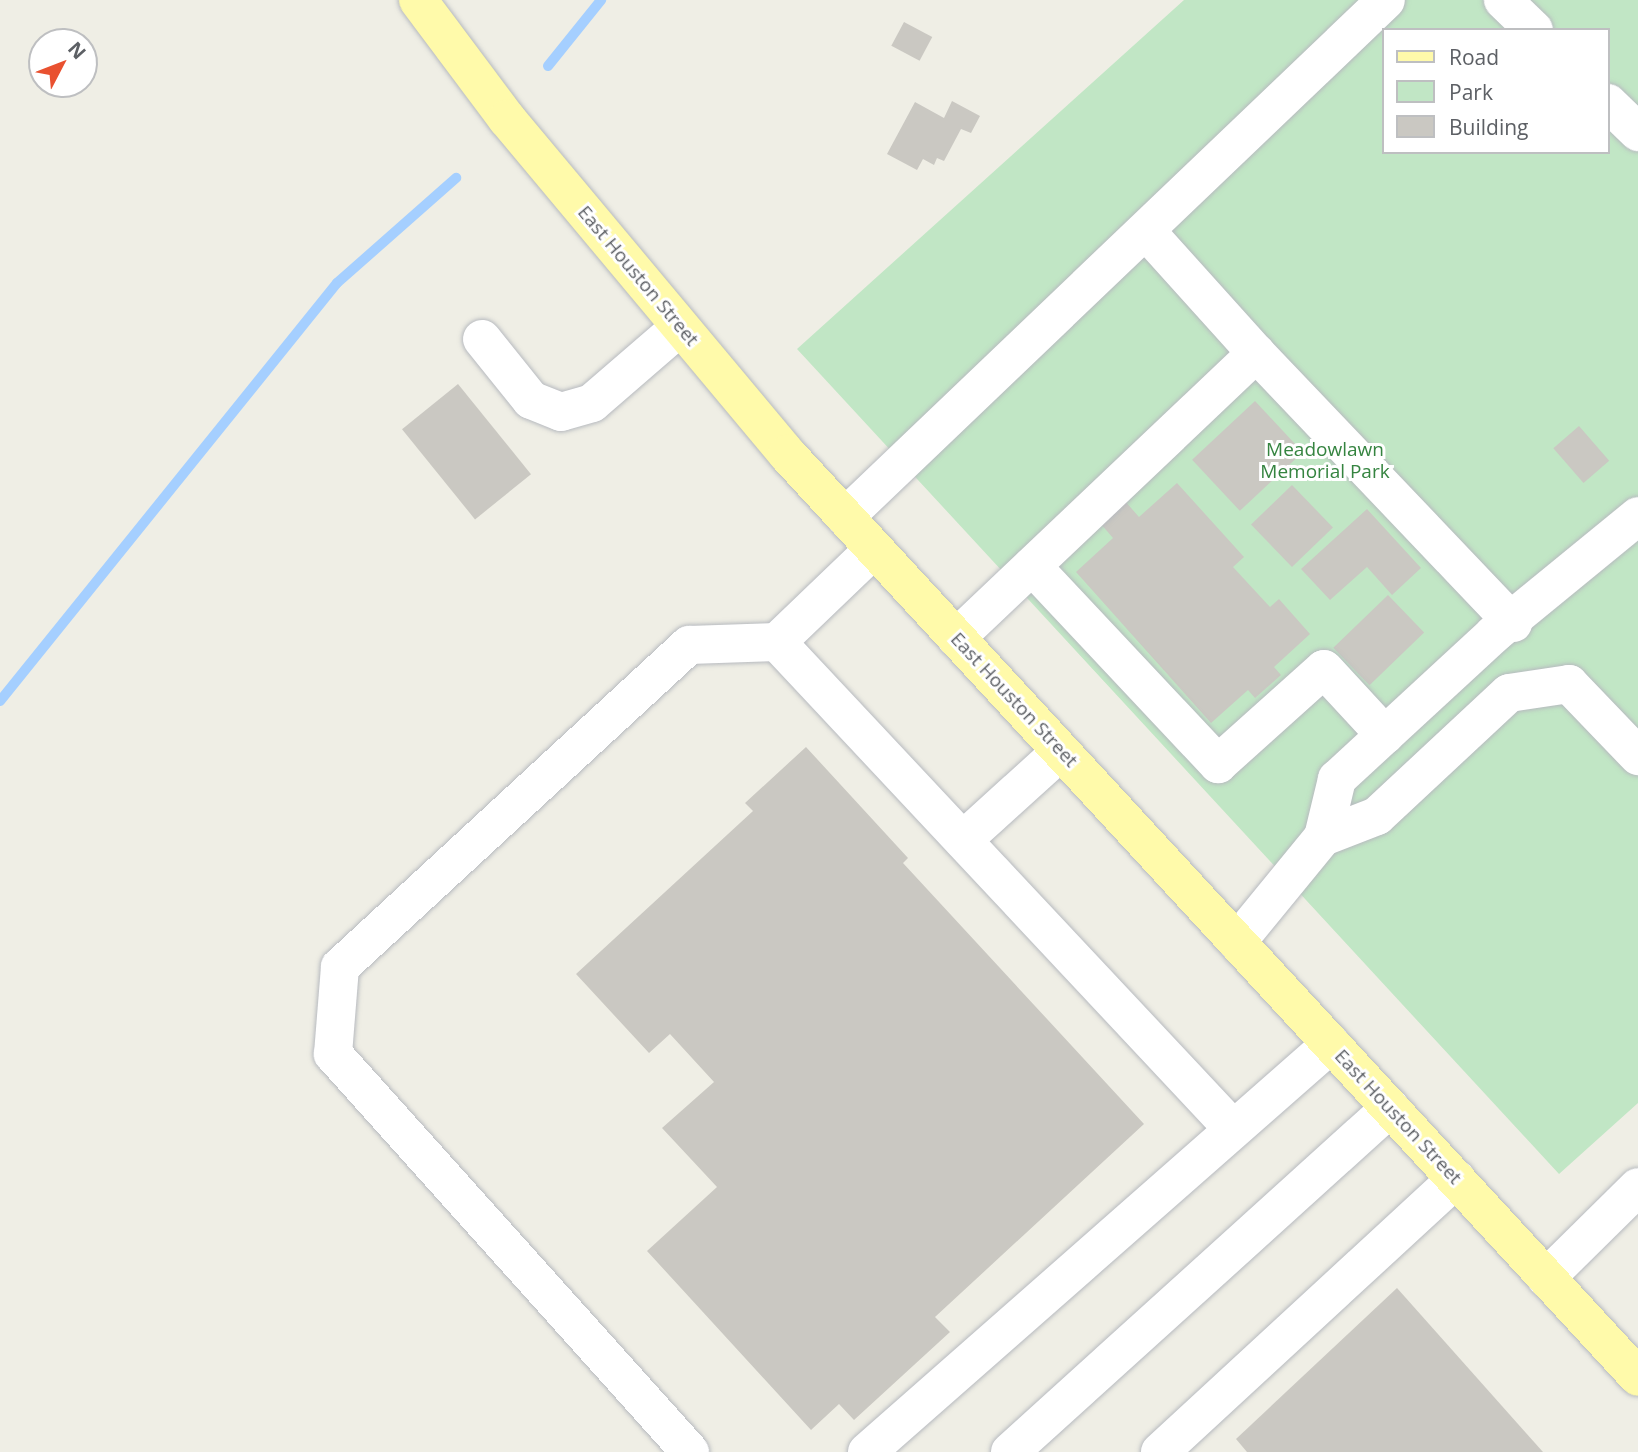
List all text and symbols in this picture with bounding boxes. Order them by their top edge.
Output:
north arrow [28,28,98,98]
legend [1382,28,1610,154]
text: N [62,36,92,65]
text: Road [1449,43,1499,71]
text: Park [1449,78,1493,106]
text: Building [1449,113,1528,141]
street label: East Houston Street [573,201,703,351]
park label: Meadowlawn Memorial Park [1260,439,1390,483]
street label: East Houston Street [946,628,1082,772]
street label: East Houston Street [1330,1045,1466,1189]

